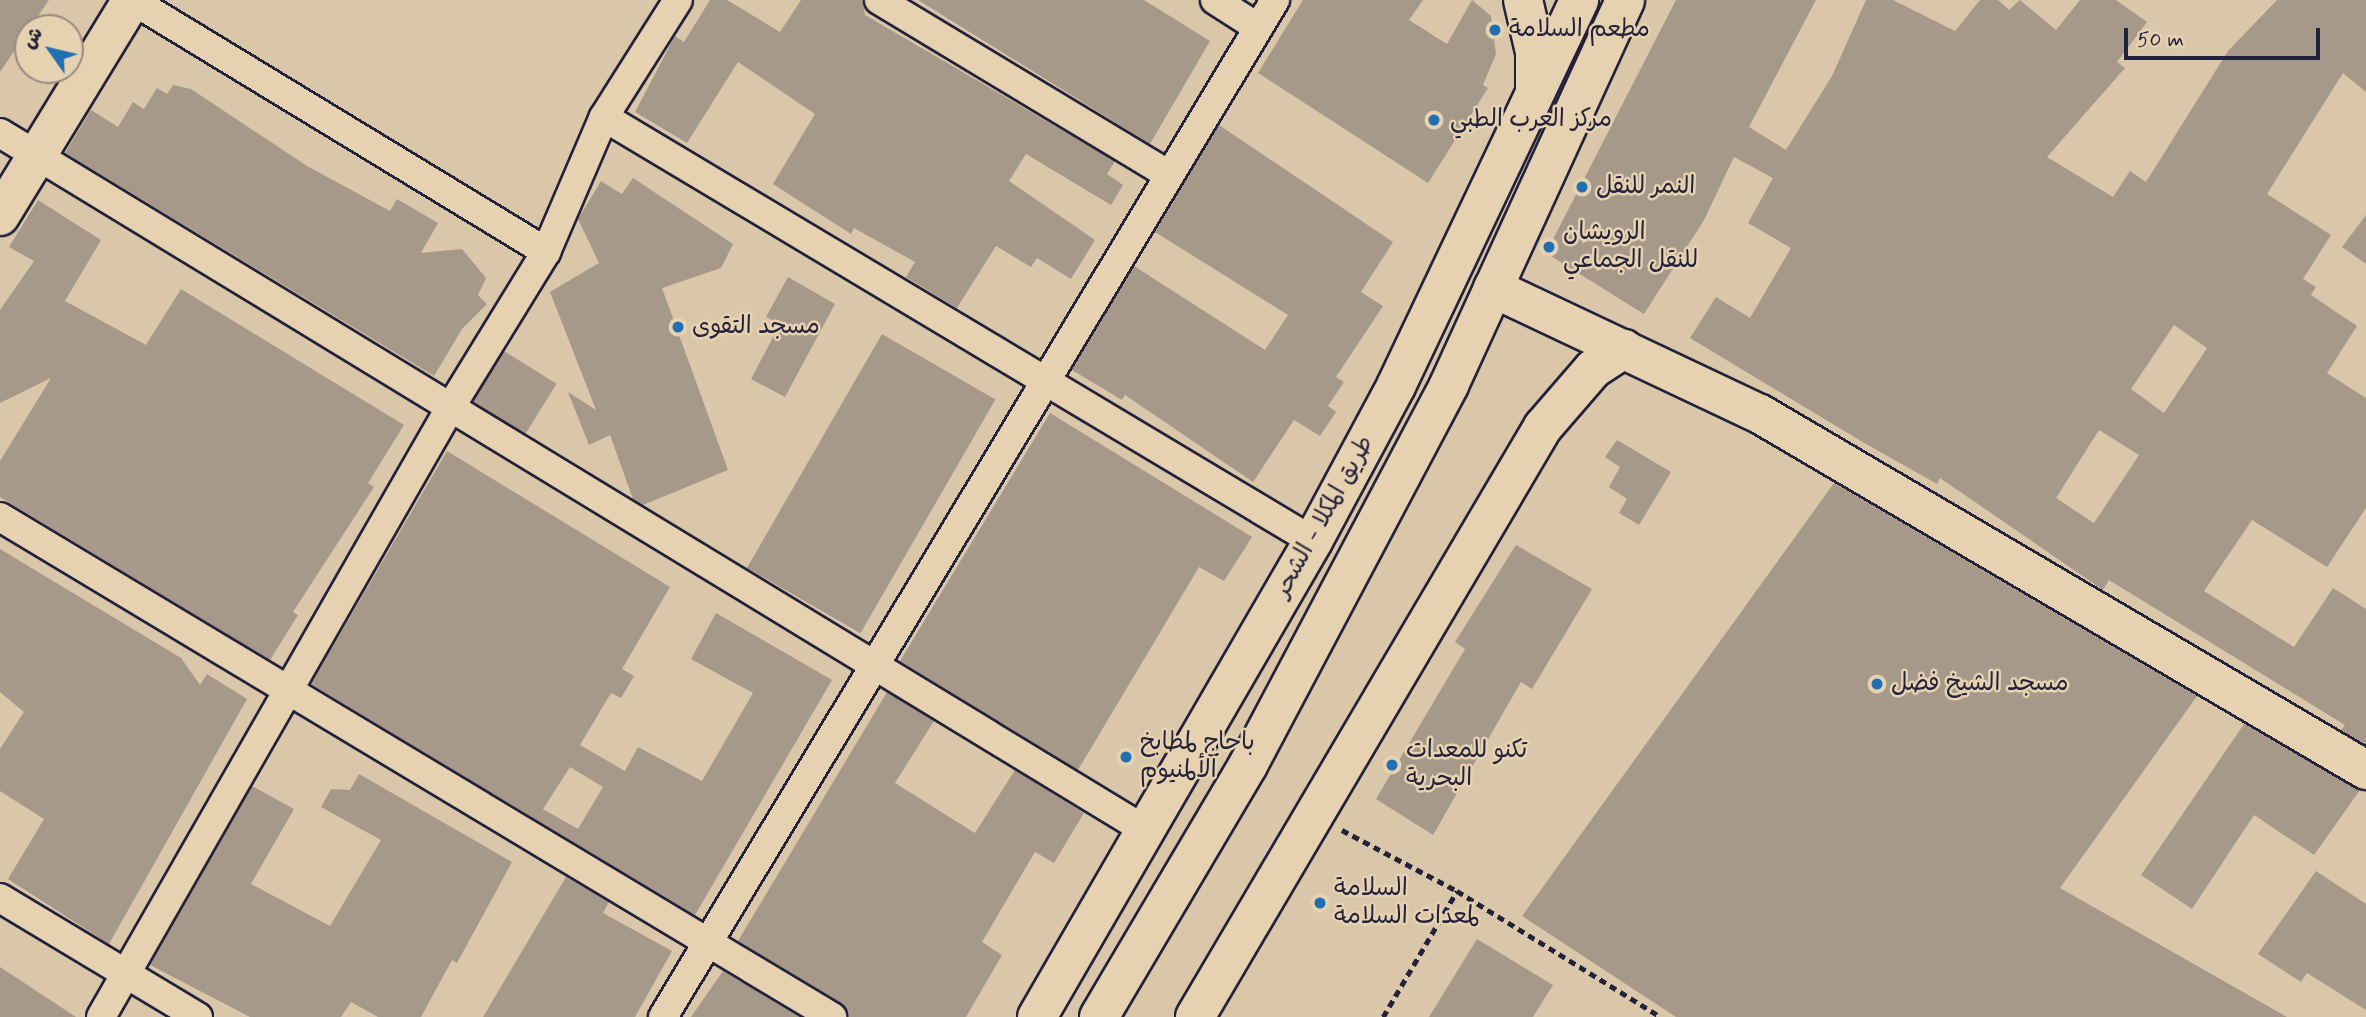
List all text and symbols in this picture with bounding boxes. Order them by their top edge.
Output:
north arrow [14,14,84,84]
scale bar [2128,14,2324,58]
place label: مطعم السلامة [1509,16,1650,44]
text: ش [17,22,49,54]
marker: مطعم السلامة [1487,22,1503,38]
text: 50 m [2137,26,2184,54]
place label: مركز العرب الطبي [1450,106,1612,134]
marker: مركز العرب الطبي [1424,110,1444,130]
place label: النمر للنقل [1596,173,1695,201]
marker: النمر للنقل [1574,179,1590,195]
place label: الرويشان للنقل الجماعي [1563,219,1698,275]
marker: الرويشان للنقل الجماعي [1541,239,1557,255]
place label: مسجد التقوى [692,313,820,341]
marker: مسجد التقوى [670,319,686,335]
street label: طريق المكلا - الشحر [1268,431,1380,603]
place label: مسجد الشيخ فضل [1891,670,2069,698]
marker: مسجد الشيخ فضل [1869,676,1885,692]
place label: باحاج لمطابخ الألمنيوم [1140,729,1255,785]
place label: تكنو للمعدات البحرية [1406,737,1527,793]
marker: باحاج لمطابخ الألمنيوم [1118,749,1134,765]
marker: تكنو للمعدات البحرية [1384,757,1400,773]
place label: السلامة لمعدات السلامة [1334,875,1479,931]
marker: السلامة لمعدات السلامة [1312,895,1328,911]

